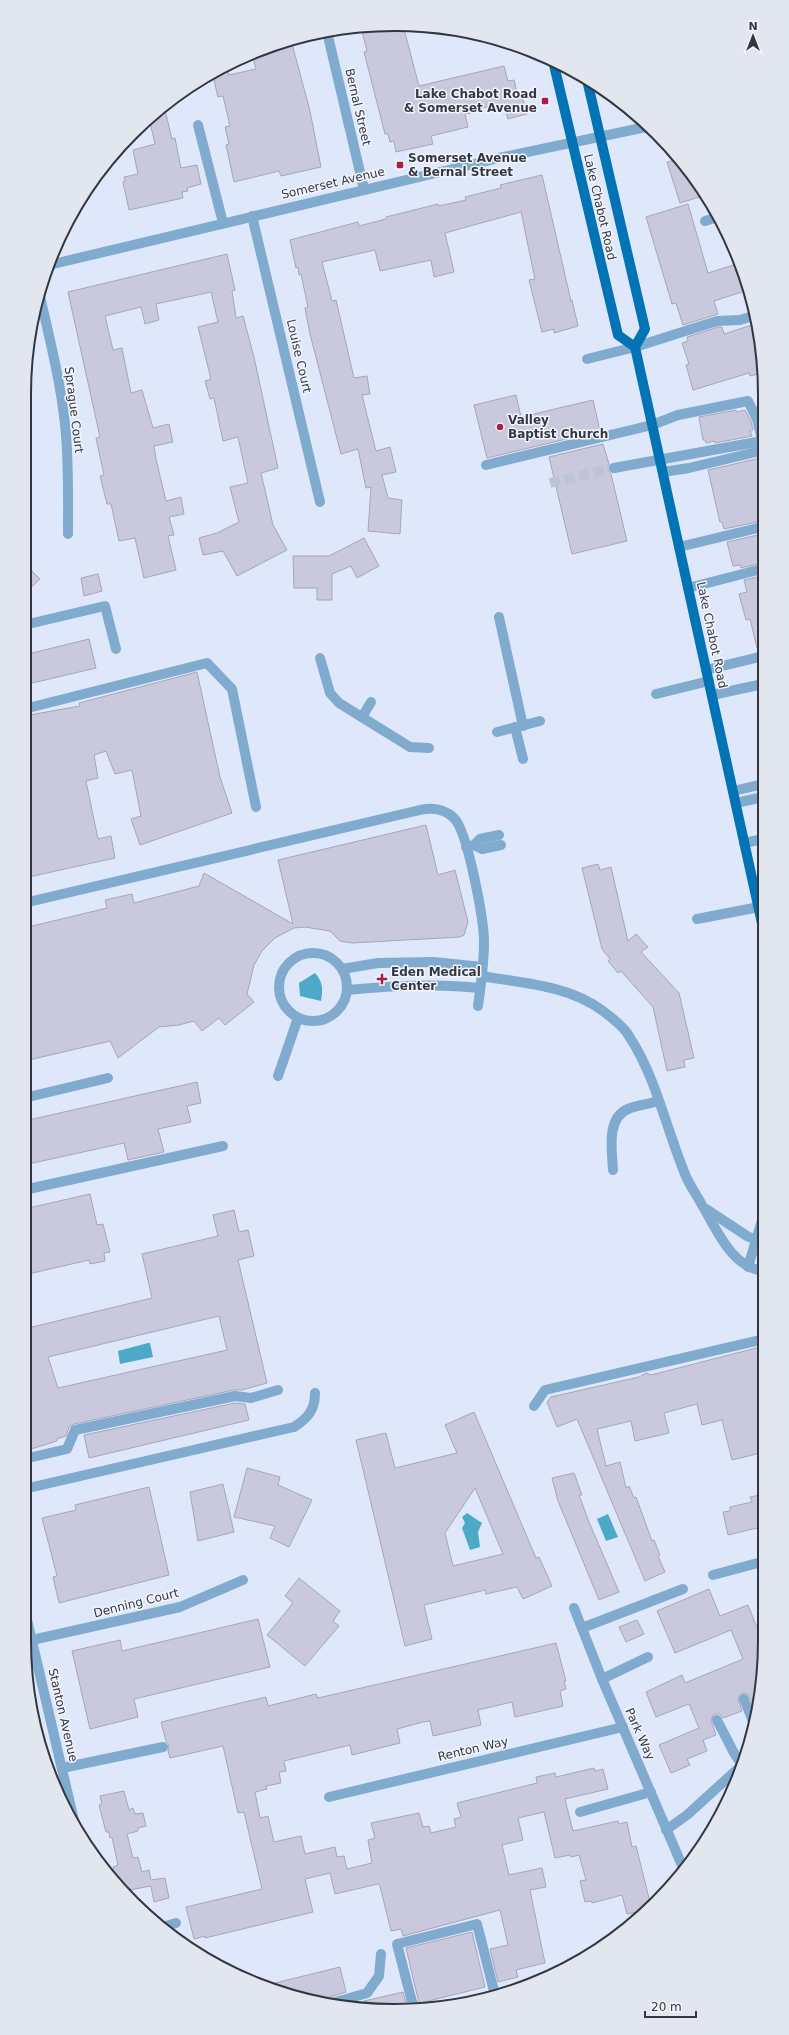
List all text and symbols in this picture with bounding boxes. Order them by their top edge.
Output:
north arrow [733,16,773,56]
text: N [748,20,758,33]
street label: Bernal Street [342,67,374,147]
place label: Lake Chabot Road & Somerset Avenue [404,87,537,115]
marker: Lake Chabot Road & Somerset Avenue [540,96,550,106]
place label: Somerset Avenue & Bernal Street [408,151,527,179]
street label: Lake Chabot Road [581,152,619,262]
marker: Somerset Avenue & Bernal Street [395,160,405,170]
street label: Somerset Avenue [280,164,386,202]
street label: Louise Court [284,318,314,394]
street label: Sprague Court [62,366,86,454]
place label: Valley Baptist Church [508,413,608,441]
marker: Valley Baptist Church [495,422,505,432]
street label: Lake Chabot Road [694,580,730,690]
place label: Eden Medical Center [391,965,481,993]
marker: Eden Medical Center [376,973,388,985]
street label: Denning Court [92,1586,180,1620]
street label: Stanton Avenue [45,1667,81,1763]
street label: Park Way [622,1706,658,1762]
street label: Renton Way [436,1734,510,1764]
scale bar [645,1993,696,2019]
text: 20 m [651,2000,682,2014]

